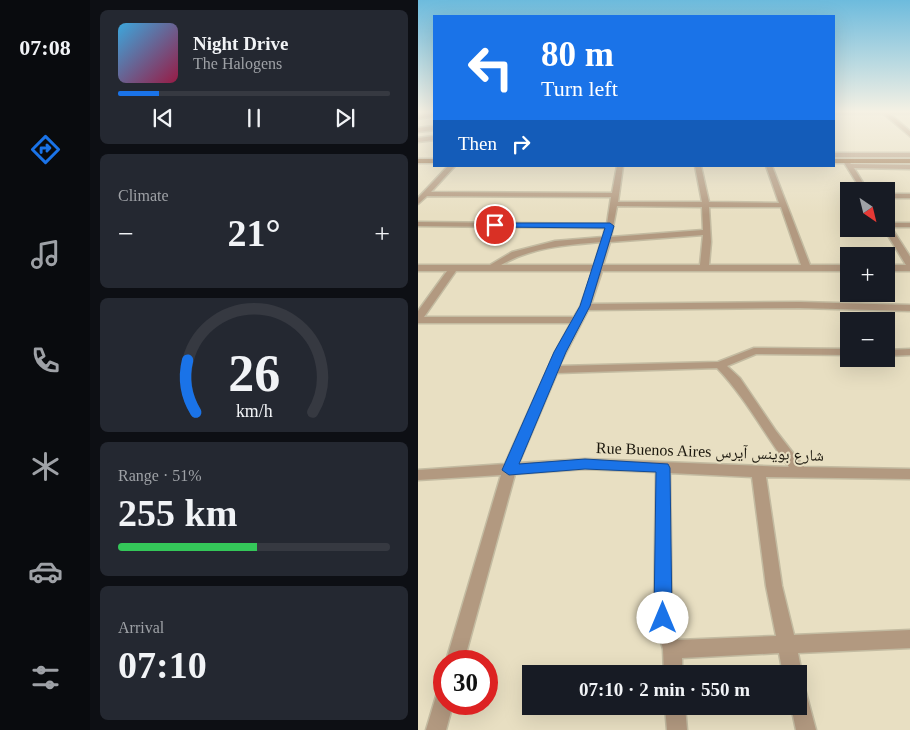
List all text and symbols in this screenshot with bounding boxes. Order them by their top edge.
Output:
text: Night Drive [193,33,289,54]
text: 07:08 [19,35,71,60]
icon: left [458,35,523,100]
text: 80 m [541,35,614,74]
text: The Halogens [193,55,282,72]
text: Turn left [541,76,618,101]
icon: previous [149,104,177,132]
icon: pause [240,104,268,132]
icon: next [331,104,359,132]
icon: right [507,130,535,158]
icon: directions [28,132,63,167]
text: Then [458,133,497,154]
north arrow [840,182,896,238]
map controls [840,182,895,367]
text: Climate [118,187,169,204]
pin [474,204,516,246]
icon: arrive [481,211,509,239]
text: 21° [227,212,281,254]
text: − [118,218,134,249]
text: + [374,218,390,249]
icon: music [28,237,63,272]
button: + [840,247,895,302]
button: − [840,312,895,367]
icon: phone [28,343,63,378]
text: 26 [228,345,280,402]
text: km/h [236,401,272,421]
street label: Rue Buenos Aires شارع بوينس آيرس [596,439,824,466]
icon: climate [28,449,63,484]
text: Range · 51% [118,467,202,484]
text: 255 km [118,492,237,534]
icon: car [28,554,63,589]
position arrow [636,591,688,643]
text: Arrival [118,619,164,636]
text: 07:10 [118,644,207,686]
speed limit sign: 30 [433,650,498,715]
icon: filters [28,660,63,695]
text: 07:10 · 2 min · 550 m [579,679,750,700]

